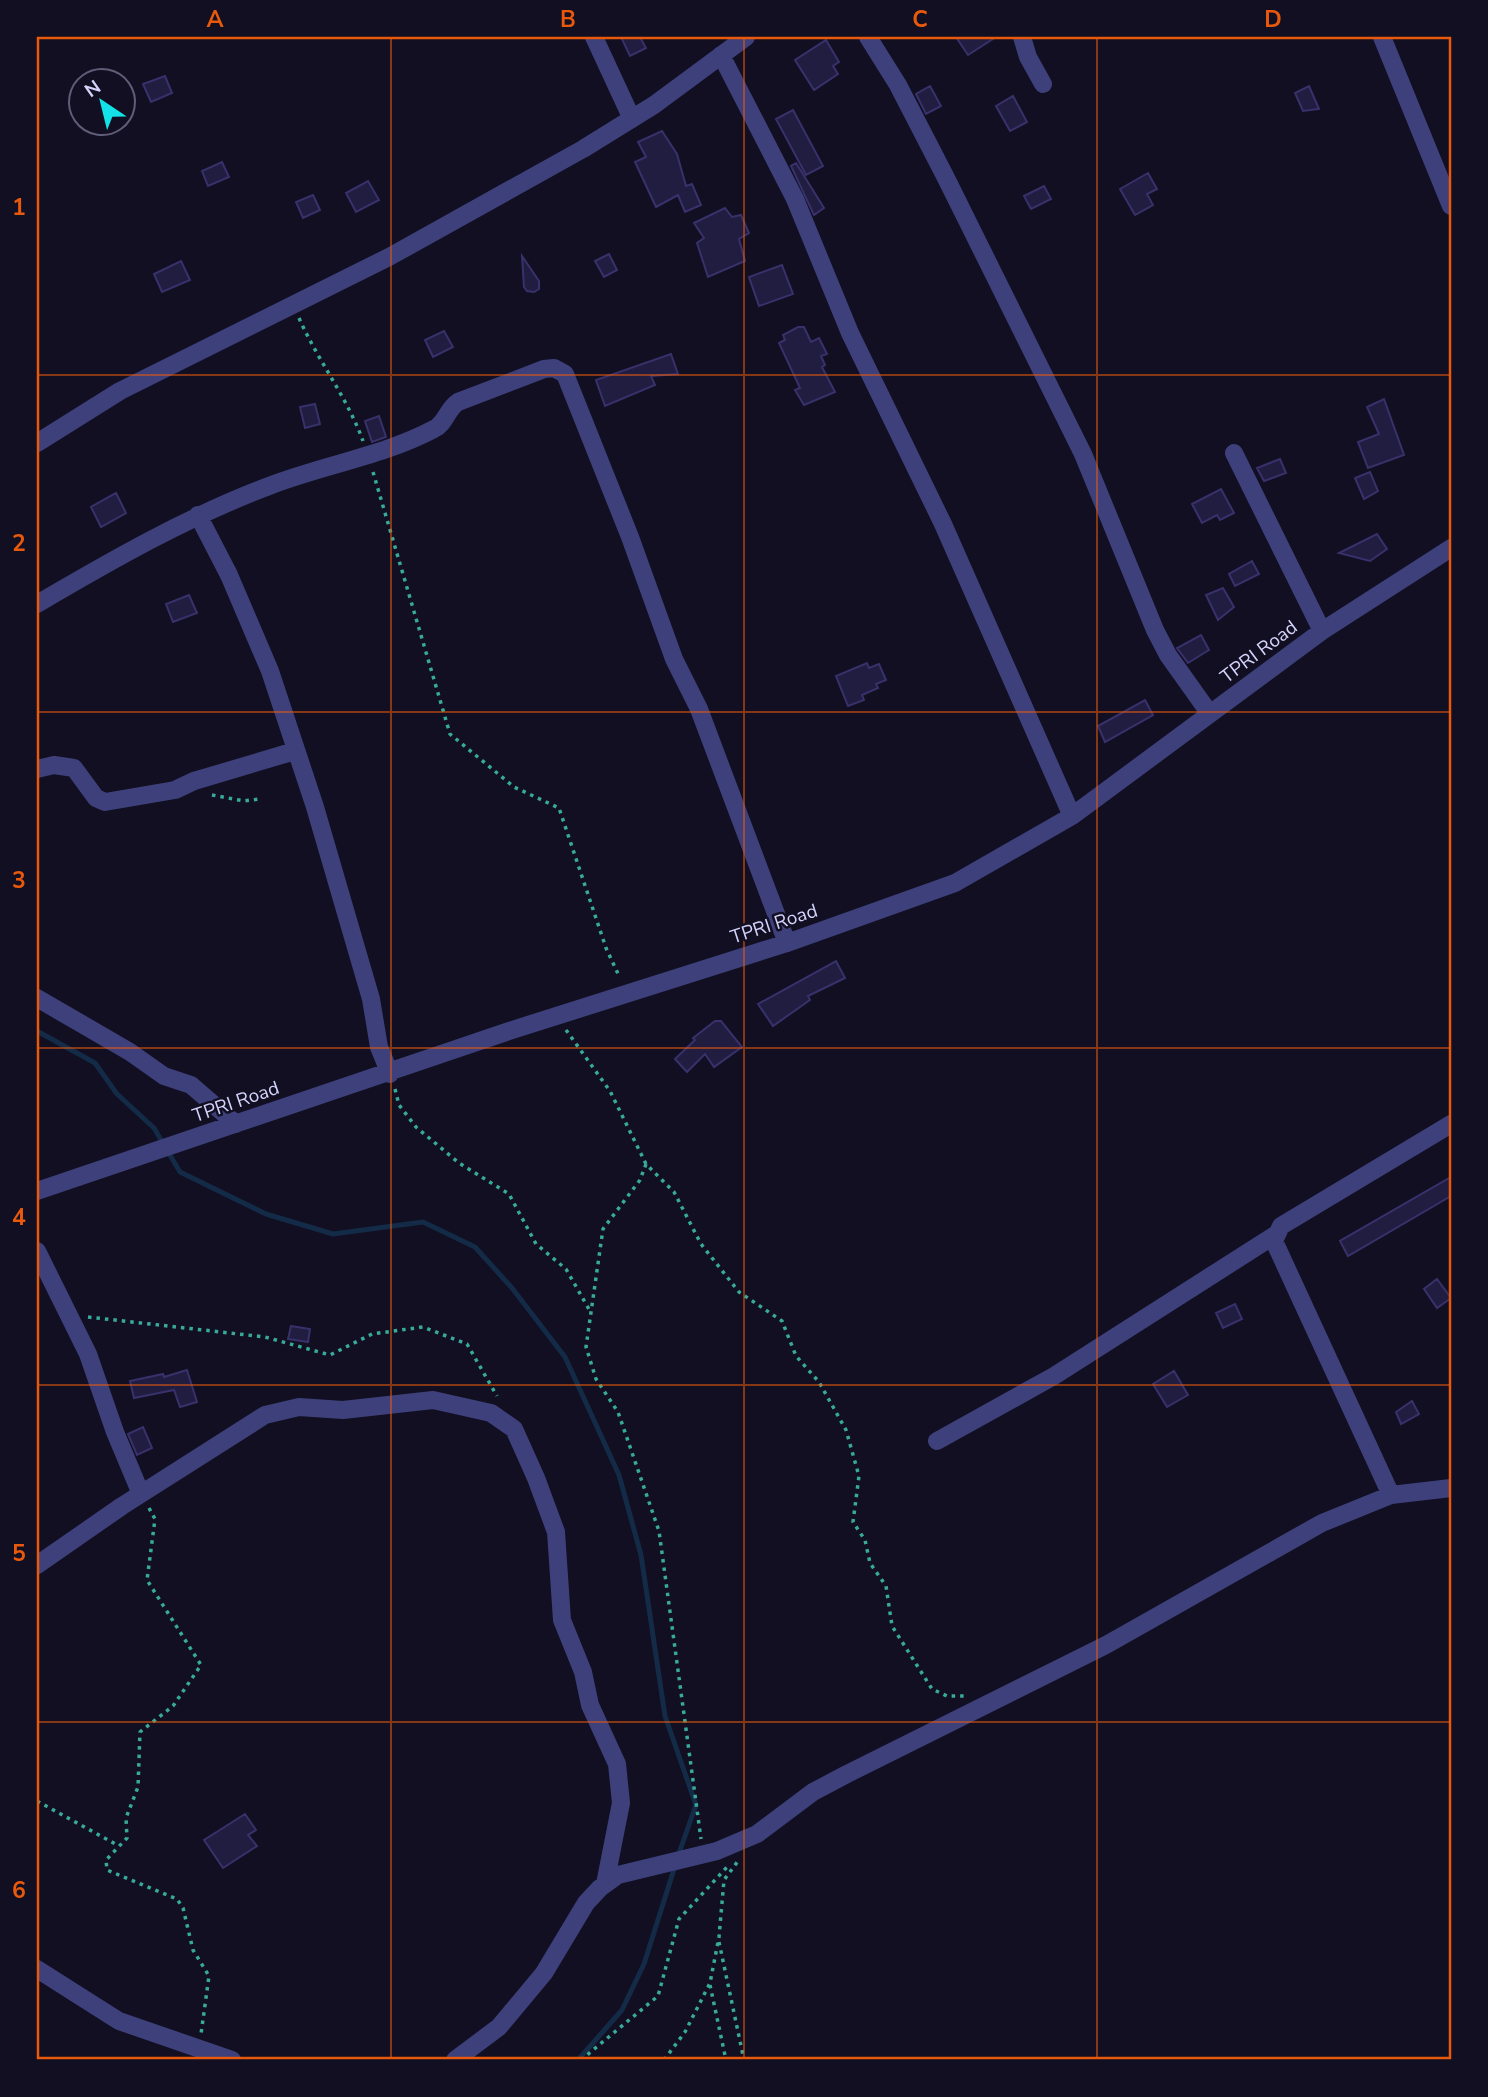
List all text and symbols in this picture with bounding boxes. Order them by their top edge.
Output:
text: A [206,4,224,35]
text: B [560,4,576,35]
text: C [912,4,928,35]
text: D [1264,4,1282,35]
north arrow [66,66,136,136]
text: N [80,74,106,104]
text: 1 [12,192,26,223]
text: 2 [12,528,26,559]
street label: TPRI Road [1215,614,1303,690]
text: 3 [12,865,26,896]
street label: TPRI Road [727,898,821,950]
street label: TPRI Road [189,1075,283,1129]
text: 4 [12,1202,26,1233]
text: 5 [12,1538,26,1569]
text: 6 [12,1875,26,1906]

